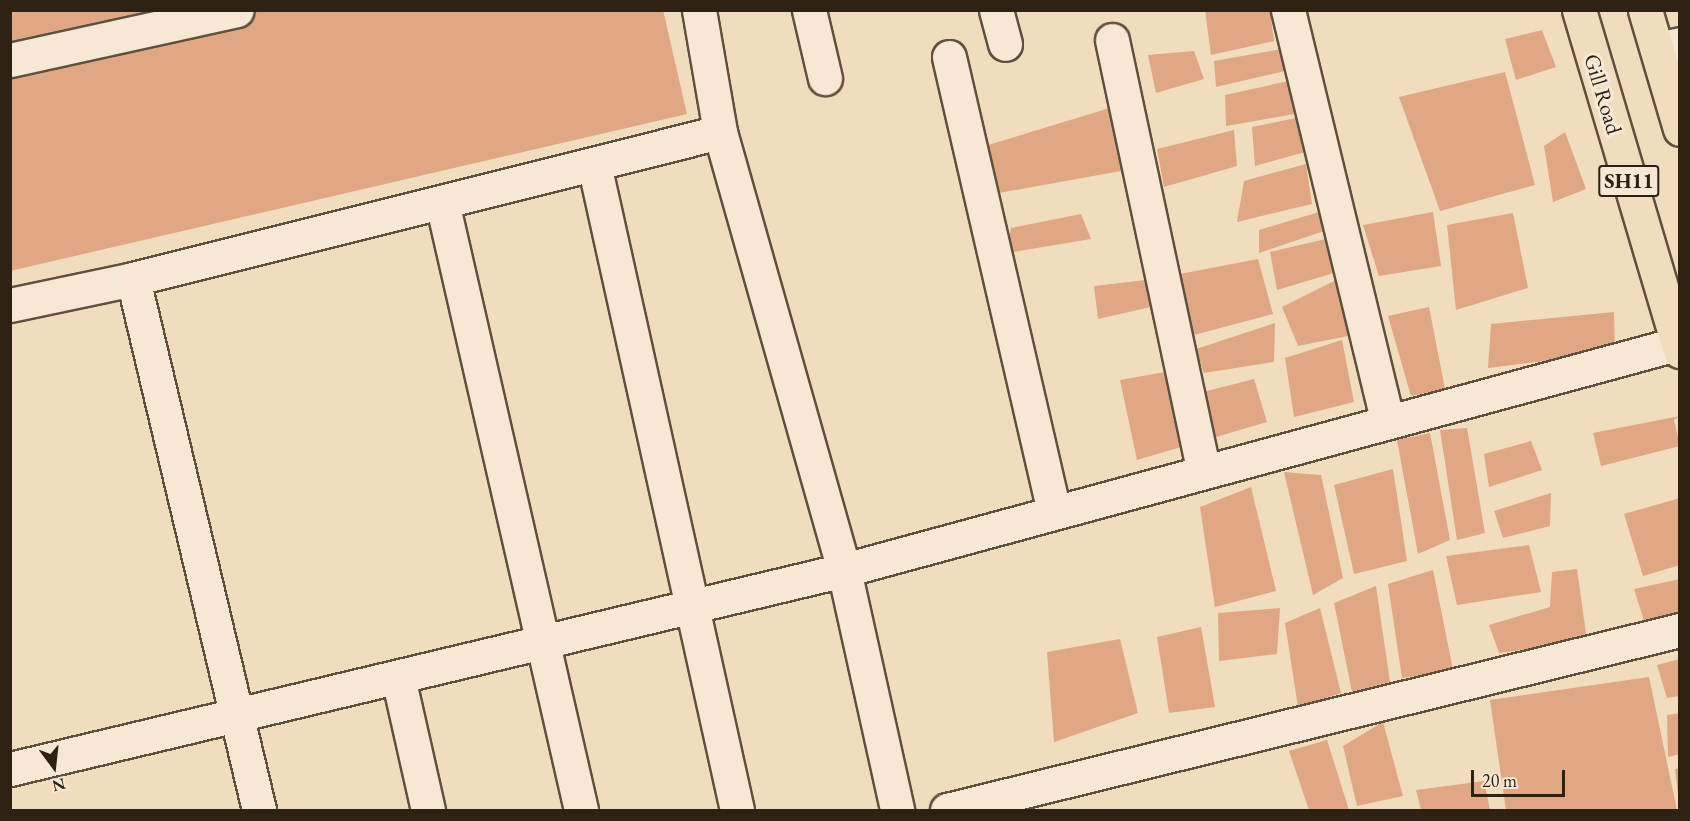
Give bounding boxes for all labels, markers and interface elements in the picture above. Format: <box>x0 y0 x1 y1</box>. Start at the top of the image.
street label: Gill Road <box>1578 51 1628 137</box>
road number: SH11 <box>1598 163 1660 199</box>
north arrow <box>24 737 84 797</box>
scale bar <box>1474 758 1568 796</box>
text: 20 m <box>1482 769 1517 792</box>
text: N <box>50 773 68 797</box>

